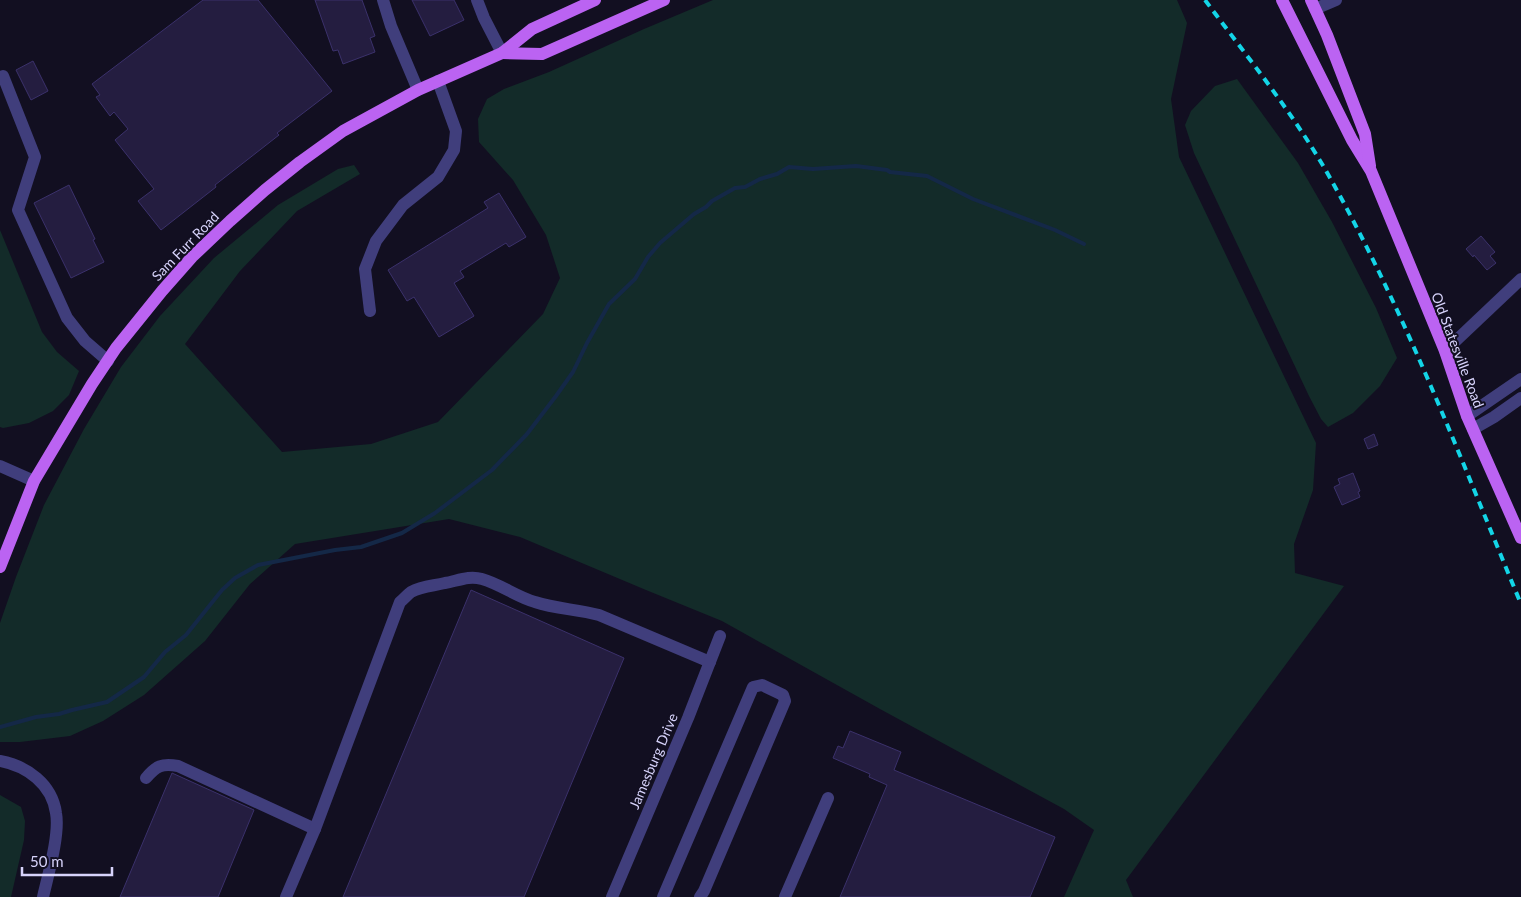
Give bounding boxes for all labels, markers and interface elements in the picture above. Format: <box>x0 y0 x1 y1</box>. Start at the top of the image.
street label: Sam Furr Road <box>148 208 222 284</box>
street label: Old Statesville Road <box>1428 290 1488 410</box>
street label: Jamesburg Drive <box>625 711 681 811</box>
scale bar <box>22 844 112 876</box>
text: 50 m <box>30 852 64 870</box>

